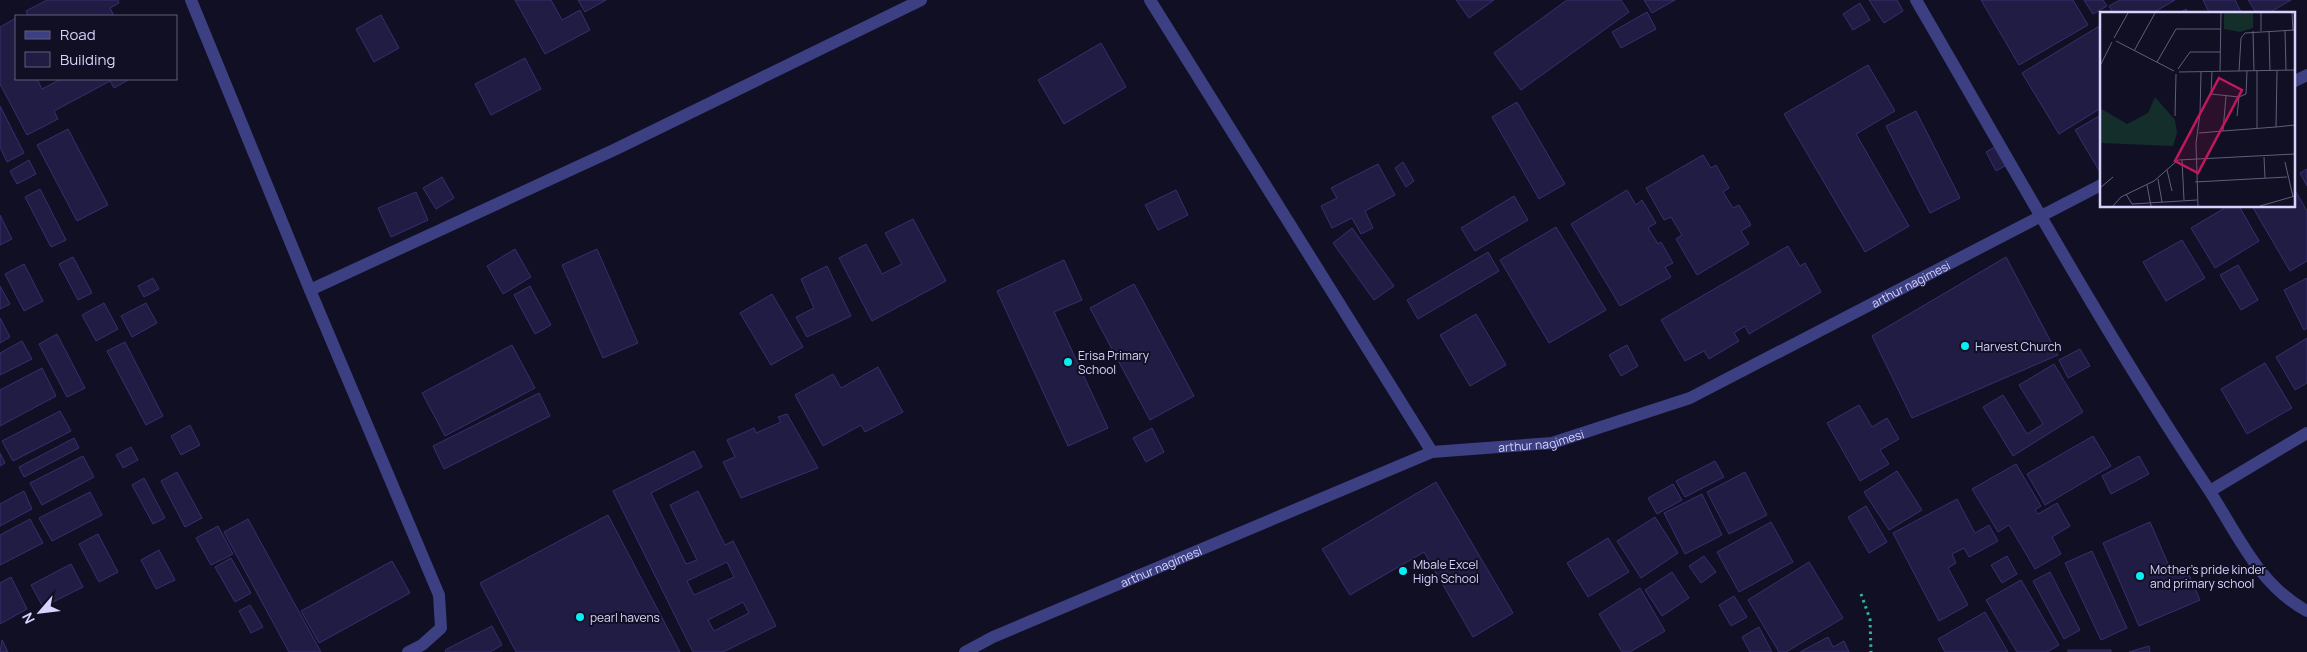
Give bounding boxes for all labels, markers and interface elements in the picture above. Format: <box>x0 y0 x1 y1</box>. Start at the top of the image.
inset map <box>2100 12 2294 208</box>
legend <box>15 15 178 80</box>
text: Road <box>60 24 96 45</box>
text: Building <box>60 49 115 70</box>
street label: arthur nagimesi <box>1868 256 1953 311</box>
place label: Harvest Church <box>1975 338 2061 355</box>
marker: Harvest Church <box>1959 340 1971 352</box>
place label: Erisa Primary School <box>1078 347 1150 378</box>
marker: Erisa Primary School <box>1062 356 1074 368</box>
street label: arthur nagimesi <box>1498 425 1586 456</box>
street label: arthur nagimesi <box>1118 542 1204 591</box>
place label: Mbale Excel High School <box>1413 556 1479 587</box>
place label: Mother's pride kinder and primary school <box>2150 561 2267 592</box>
marker: Mbale Excel High School <box>1397 565 1409 577</box>
marker: Mother's pride kinder and primary school <box>2134 570 2146 582</box>
north arrow <box>15 587 65 637</box>
text: N <box>17 609 39 627</box>
place label: pearl havens <box>590 609 660 626</box>
marker: pearl havens <box>574 611 586 623</box>

